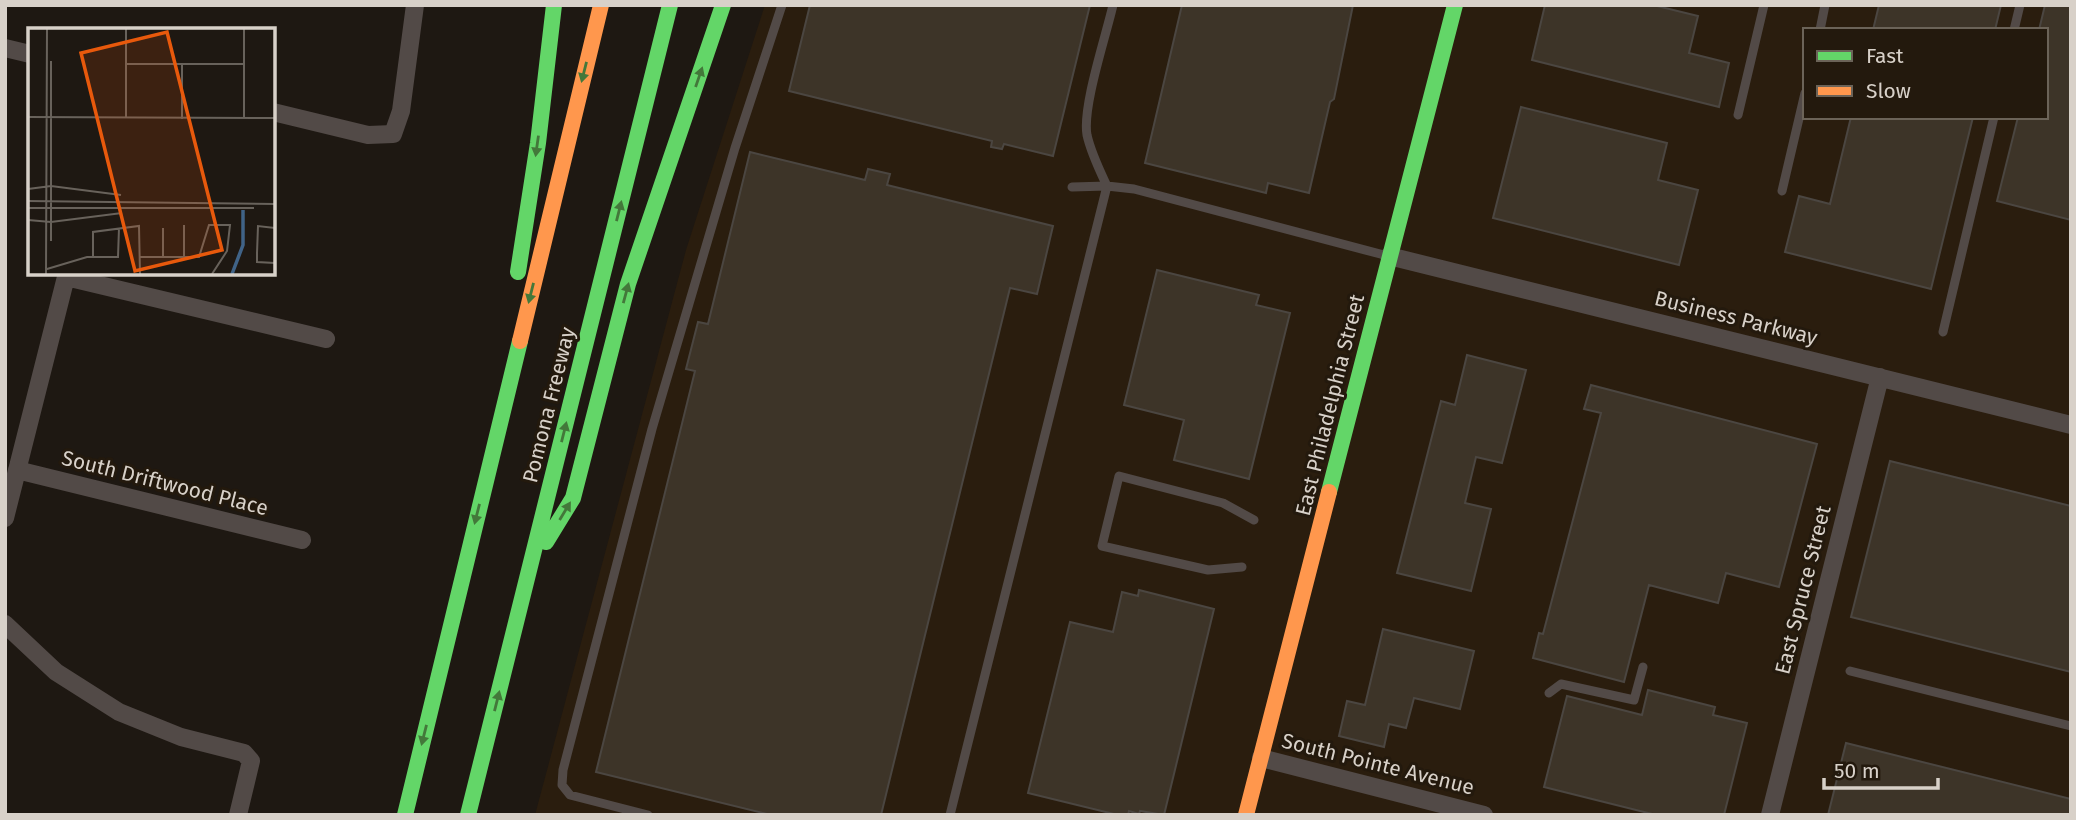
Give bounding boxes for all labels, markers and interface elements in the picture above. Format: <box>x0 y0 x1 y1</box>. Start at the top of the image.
inset map <box>28 28 275 275</box>
legend <box>1803 28 2048 119</box>
text: Fast <box>1866 43 1904 69</box>
one-way arrow <box>579 61 590 83</box>
one-way arrow <box>694 66 705 87</box>
text: Slow <box>1866 78 1911 104</box>
one-way arrow <box>532 135 543 157</box>
one-way arrow <box>614 200 625 222</box>
one-way arrow <box>621 281 632 303</box>
one-way arrow <box>525 282 536 304</box>
street label: Business Parkway <box>1652 285 1821 351</box>
street label: East Philadelphia Street <box>1290 291 1370 518</box>
street label: Pomona Freeway <box>517 324 581 486</box>
one-way arrow <box>559 421 570 443</box>
street label: South Driftwood Place <box>59 445 271 521</box>
one-way arrow <box>559 502 571 521</box>
one-way arrow <box>471 503 482 525</box>
street label: East Spruce Street <box>1769 503 1837 677</box>
one-way arrow <box>492 690 503 712</box>
one-way arrow <box>418 724 429 746</box>
street label: South Pointe Avenue <box>1279 728 1477 800</box>
scale bar <box>1824 746 1938 790</box>
text: 50 m <box>1834 758 1880 784</box>

